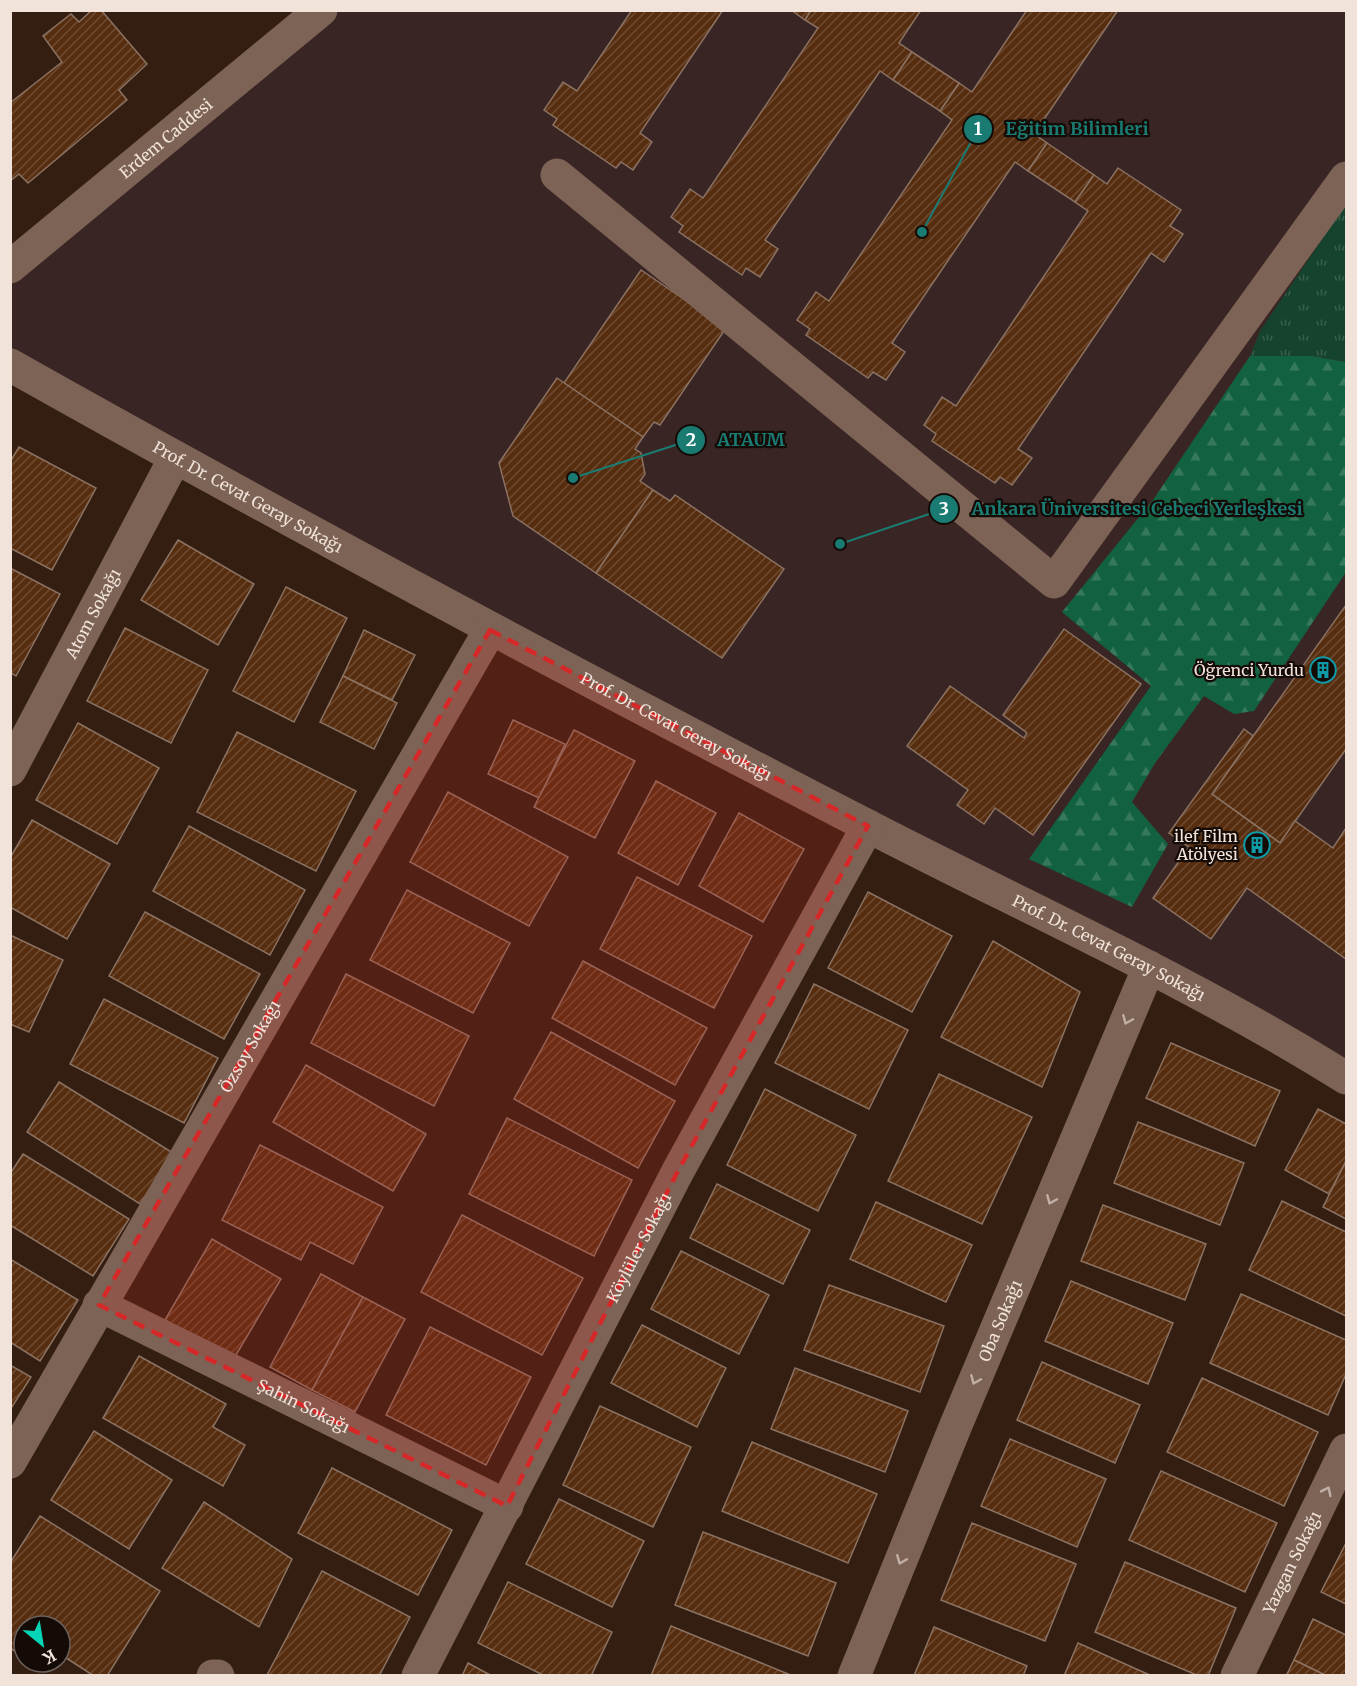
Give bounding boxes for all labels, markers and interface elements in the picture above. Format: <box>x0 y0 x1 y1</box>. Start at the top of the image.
street label: Erdem Caddesi <box>115 94 216 183</box>
callout: Eğitim Bilimleri <box>963 111 1161 147</box>
text: 1 <box>974 117 982 140</box>
text: Eğitim Bilimleri <box>1005 117 1149 140</box>
callout: ATAUM <box>676 422 797 458</box>
text: 2 <box>686 428 696 451</box>
text: ATAUM <box>716 428 786 451</box>
street label: Prof. Dr. Cevat Geray Sokağı <box>149 437 346 557</box>
callout: Ankara Üniversitesi Cebeci Yerleşkesi <box>929 491 1314 527</box>
text: 3 <box>939 497 949 520</box>
text: Ankara Üniversitesi Cebeci Yerleşkesi <box>970 497 1303 520</box>
street label: Atom Sokağı <box>60 565 125 663</box>
building icon: Öğrenci Yurdu <box>1308 655 1338 685</box>
place label: Öğrenci Yurdu <box>1194 660 1304 680</box>
street label: Prof. Dr. Cevat Geray Sokağı <box>577 668 776 785</box>
place label: ilef Film Atölyesi <box>1174 826 1238 864</box>
building icon: ilef Film Atölyesi <box>1242 830 1272 860</box>
street label: Prof. Dr. Cevat Geray Sokağı <box>1009 890 1209 1005</box>
street label: Özsoy Sokağı <box>215 997 284 1096</box>
one-way arrow <box>1122 1014 1134 1025</box>
street label: Köylüler Sokağı <box>602 1189 675 1306</box>
one-way arrow <box>1046 1194 1058 1205</box>
street label: Oba Sokağı <box>974 1277 1026 1364</box>
one-way arrow <box>970 1373 982 1384</box>
street label: Şahin Sokağı <box>254 1374 353 1437</box>
one-way arrow <box>1319 1486 1331 1497</box>
street label: Yazgan Sokağı <box>1258 1508 1325 1618</box>
one-way arrow <box>896 1554 908 1565</box>
north arrow <box>12 1614 72 1674</box>
text: K <box>39 1645 60 1669</box>

